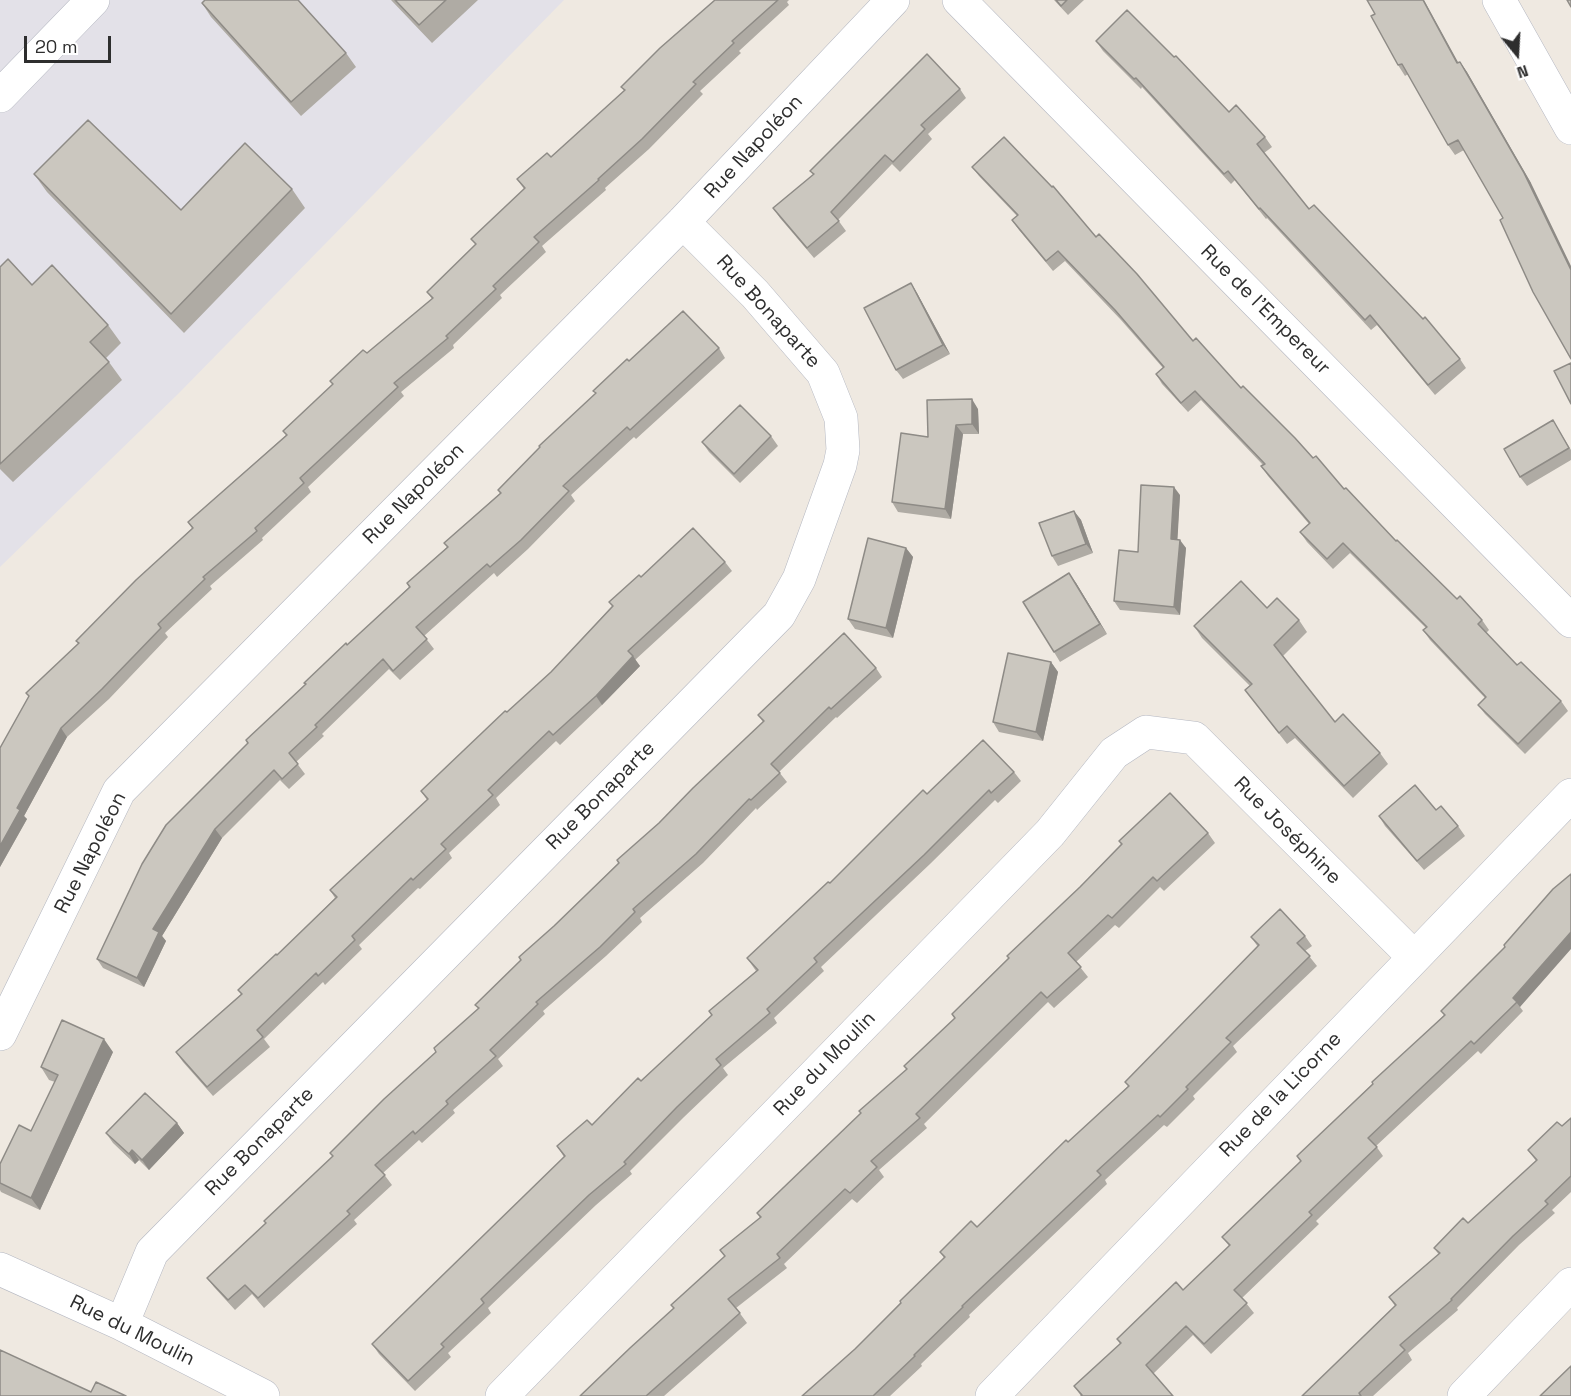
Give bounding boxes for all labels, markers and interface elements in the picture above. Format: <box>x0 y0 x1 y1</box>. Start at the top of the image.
scale bar <box>27 24 114 62</box>
north arrow <box>1487 24 1547 84</box>
text: 20 m <box>35 35 78 58</box>
text: N <box>1514 60 1531 83</box>
street label: Rue Napoléon <box>700 90 808 204</box>
street label: Rue de l'Empereur <box>1195 240 1335 380</box>
street label: Rue Bonaparte <box>711 251 825 373</box>
street label: Rue Napoléon <box>358 438 470 550</box>
street label: Rue Bonaparte <box>542 737 660 855</box>
street label: Rue Joséphine <box>1228 772 1346 890</box>
street label: Rue Napoléon <box>50 788 132 918</box>
street label: Rue du Moulin <box>769 1007 881 1121</box>
street label: Rue de la Licorne <box>1215 1027 1347 1163</box>
street label: Rue Bonaparte <box>201 1083 319 1201</box>
street label: Rue du Moulin <box>66 1290 198 1372</box>

